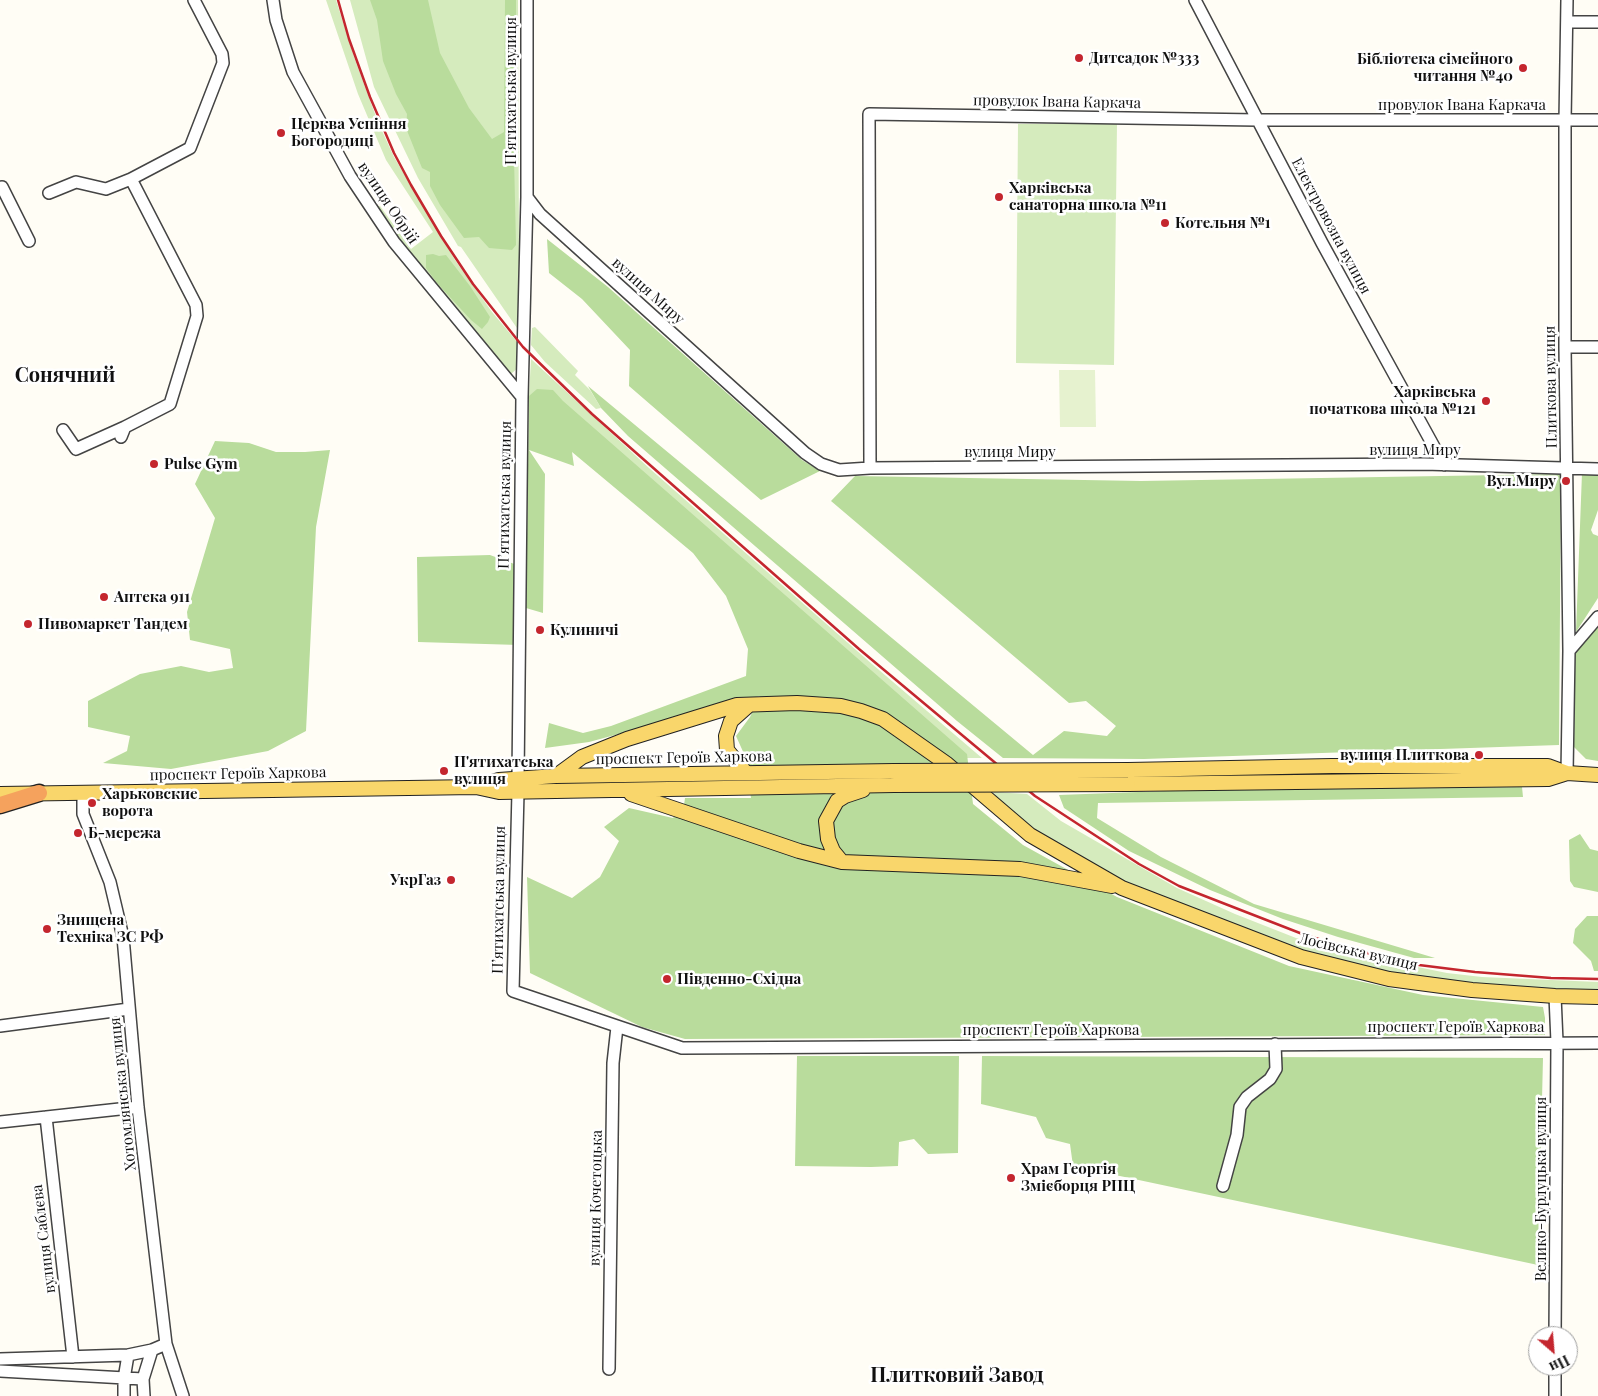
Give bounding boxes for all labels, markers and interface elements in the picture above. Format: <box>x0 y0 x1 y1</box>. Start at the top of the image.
street label: П’ятихатська вулиця <box>502 17 520 165</box>
place label: Дитсадок №333 <box>1089 49 1199 67</box>
place label: Бібліотека сімейного читання №40 <box>1357 50 1513 85</box>
marker: Дитсадок №333 <box>1073 52 1085 64</box>
marker: Бібліотека сімейного читання №40 <box>1517 62 1529 74</box>
street label: провулок Івана Каркача <box>973 92 1141 112</box>
street label: провулок Івана Каркача <box>1378 96 1546 114</box>
place label: Церква Успіння Богородиці <box>291 115 407 150</box>
marker: Церква Успіння Богородиці <box>275 127 287 139</box>
street label: Електровозна вулиця <box>1287 155 1375 297</box>
street label: вулиця Обрій <box>354 159 422 247</box>
place label: Харківська санаторна школа №11 <box>1009 179 1167 214</box>
marker: Харківська санаторна школа №11 <box>993 191 1005 203</box>
place label: Котельня №1 <box>1175 214 1271 232</box>
marker: Котельня №1 <box>1159 217 1171 229</box>
street label: вулиця Миру <box>608 254 688 328</box>
street label: Плиткова вулиця <box>1541 326 1561 448</box>
district label: Сонячний <box>15 364 115 388</box>
place label: Харківська початкова школа №121 <box>1309 383 1476 418</box>
marker: Харківська початкова школа №121 <box>1480 395 1492 407</box>
street label: П’ятихатська вулиця <box>495 421 515 569</box>
street label: вулиця Миру <box>1369 441 1461 459</box>
street label: вулиця Миру <box>964 443 1056 461</box>
place label: Pulse Gym <box>164 455 238 473</box>
marker: Pulse Gym <box>148 458 160 470</box>
place label: Вул.Миру <box>1487 472 1556 490</box>
marker: Вул.Миру <box>1560 475 1572 487</box>
place label: Аптека 911 <box>114 588 190 606</box>
marker: Аптека 911 <box>98 591 110 603</box>
place label: Пивомаркет Тандем <box>38 615 188 633</box>
marker: Пивомаркет Тандем <box>22 618 34 630</box>
place label: Кулиничі <box>550 621 619 639</box>
marker: Кулиничі <box>534 624 546 636</box>
place label: вулиця Плиткова <box>1340 746 1469 764</box>
street label: проспект Героїв Харкова <box>595 747 773 769</box>
marker: вулиця Плиткова <box>1473 749 1485 761</box>
place label: П'ятихатська вулиця <box>454 753 554 788</box>
street label: проспект Героїв Харкова <box>149 763 327 785</box>
marker: П'ятихатська вулиця <box>438 765 450 777</box>
place label: Харьковские ворота <box>102 785 198 820</box>
marker: Харьковские ворота <box>86 797 98 809</box>
place label: Б-мережа <box>88 824 161 842</box>
street label: П’ятихатська вулиця <box>489 826 509 974</box>
marker: Б-мережа <box>72 827 84 839</box>
place label: УкрГаз <box>390 871 441 889</box>
marker: УкрГаз <box>445 874 457 886</box>
place label: Знищена Техніка ЗС РФ <box>57 911 163 946</box>
marker: Знищена Техніка ЗС РФ <box>41 923 53 935</box>
street label: Лосівська вулиця <box>1296 929 1420 975</box>
place label: Південно-Східна <box>677 970 801 988</box>
marker: Південно-Східна <box>661 973 673 985</box>
street label: Хотомлянська вулиця <box>106 1016 140 1172</box>
street label: проспект Героїв Харкова <box>1368 1018 1544 1036</box>
street label: проспект Героїв Харкова <box>963 1021 1139 1039</box>
street label: Велико-Бурлуцька вулиця <box>1532 1097 1550 1281</box>
street label: вулиця Кочетоцька <box>586 1130 606 1266</box>
place label: Храм Георгія Змієборця РПЦ <box>1021 1160 1135 1195</box>
marker: Храм Георгія Змієборця РПЦ <box>1005 1172 1017 1184</box>
street label: вулиця Саблєва <box>28 1184 60 1294</box>
north arrow <box>1528 1326 1578 1376</box>
text: Пн <box>1546 1351 1573 1377</box>
district label: Плитковий Завод <box>870 1364 1044 1388</box>

